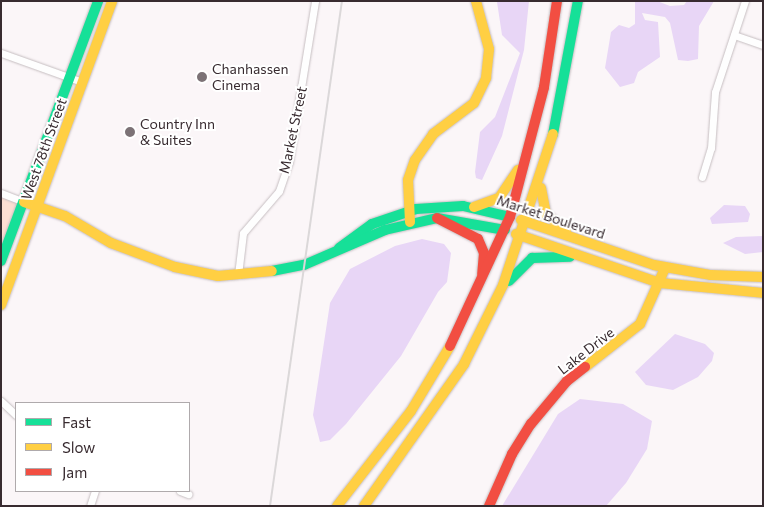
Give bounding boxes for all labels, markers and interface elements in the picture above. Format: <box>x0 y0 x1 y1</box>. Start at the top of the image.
place label: Chanhassen Cinema <box>212 61 288 94</box>
marker: Chanhassen Cinema <box>196 71 208 83</box>
street label: Market Street <box>276 85 310 175</box>
street label: West 78th Street <box>18 96 70 202</box>
place label: Country Inn & Suites <box>140 116 215 148</box>
marker: Country Inn & Suites <box>124 126 136 138</box>
street label: Market Boulevard <box>495 192 607 242</box>
street label: Lake Drive <box>555 324 617 378</box>
legend <box>15 402 190 492</box>
text: Fast <box>62 413 91 431</box>
text: Slow <box>62 438 95 456</box>
text: Jam <box>62 463 87 481</box>

